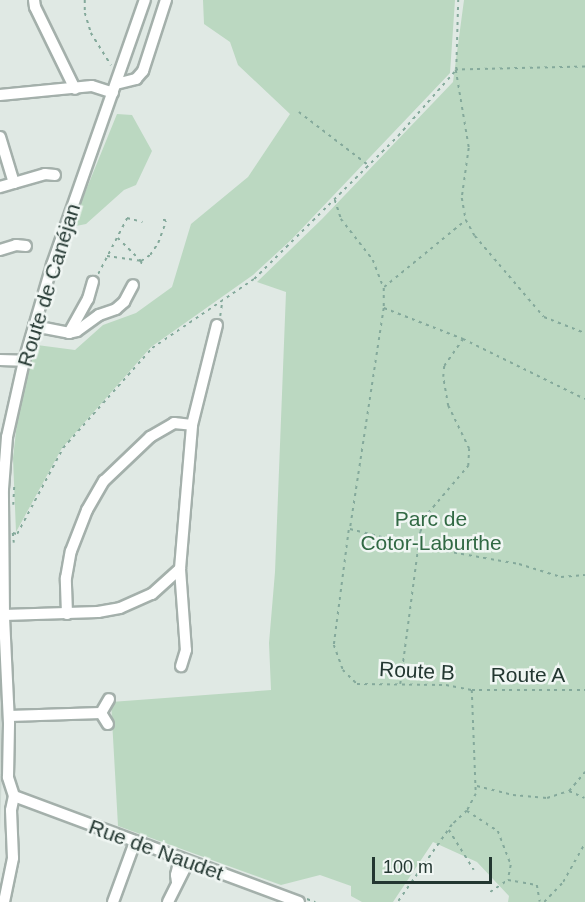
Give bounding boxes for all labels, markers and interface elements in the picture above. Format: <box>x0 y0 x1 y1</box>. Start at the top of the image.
street label: Route de Canéjan <box>12 200 86 370</box>
park label: Parc de Cotor-Laburthe <box>360 506 502 556</box>
street label: Route B <box>378 656 456 686</box>
street label: Route A <box>490 662 566 688</box>
street label: Rue de Naudet <box>85 814 227 886</box>
scale bar <box>375 845 495 883</box>
text: 100 m <box>383 857 433 877</box>

